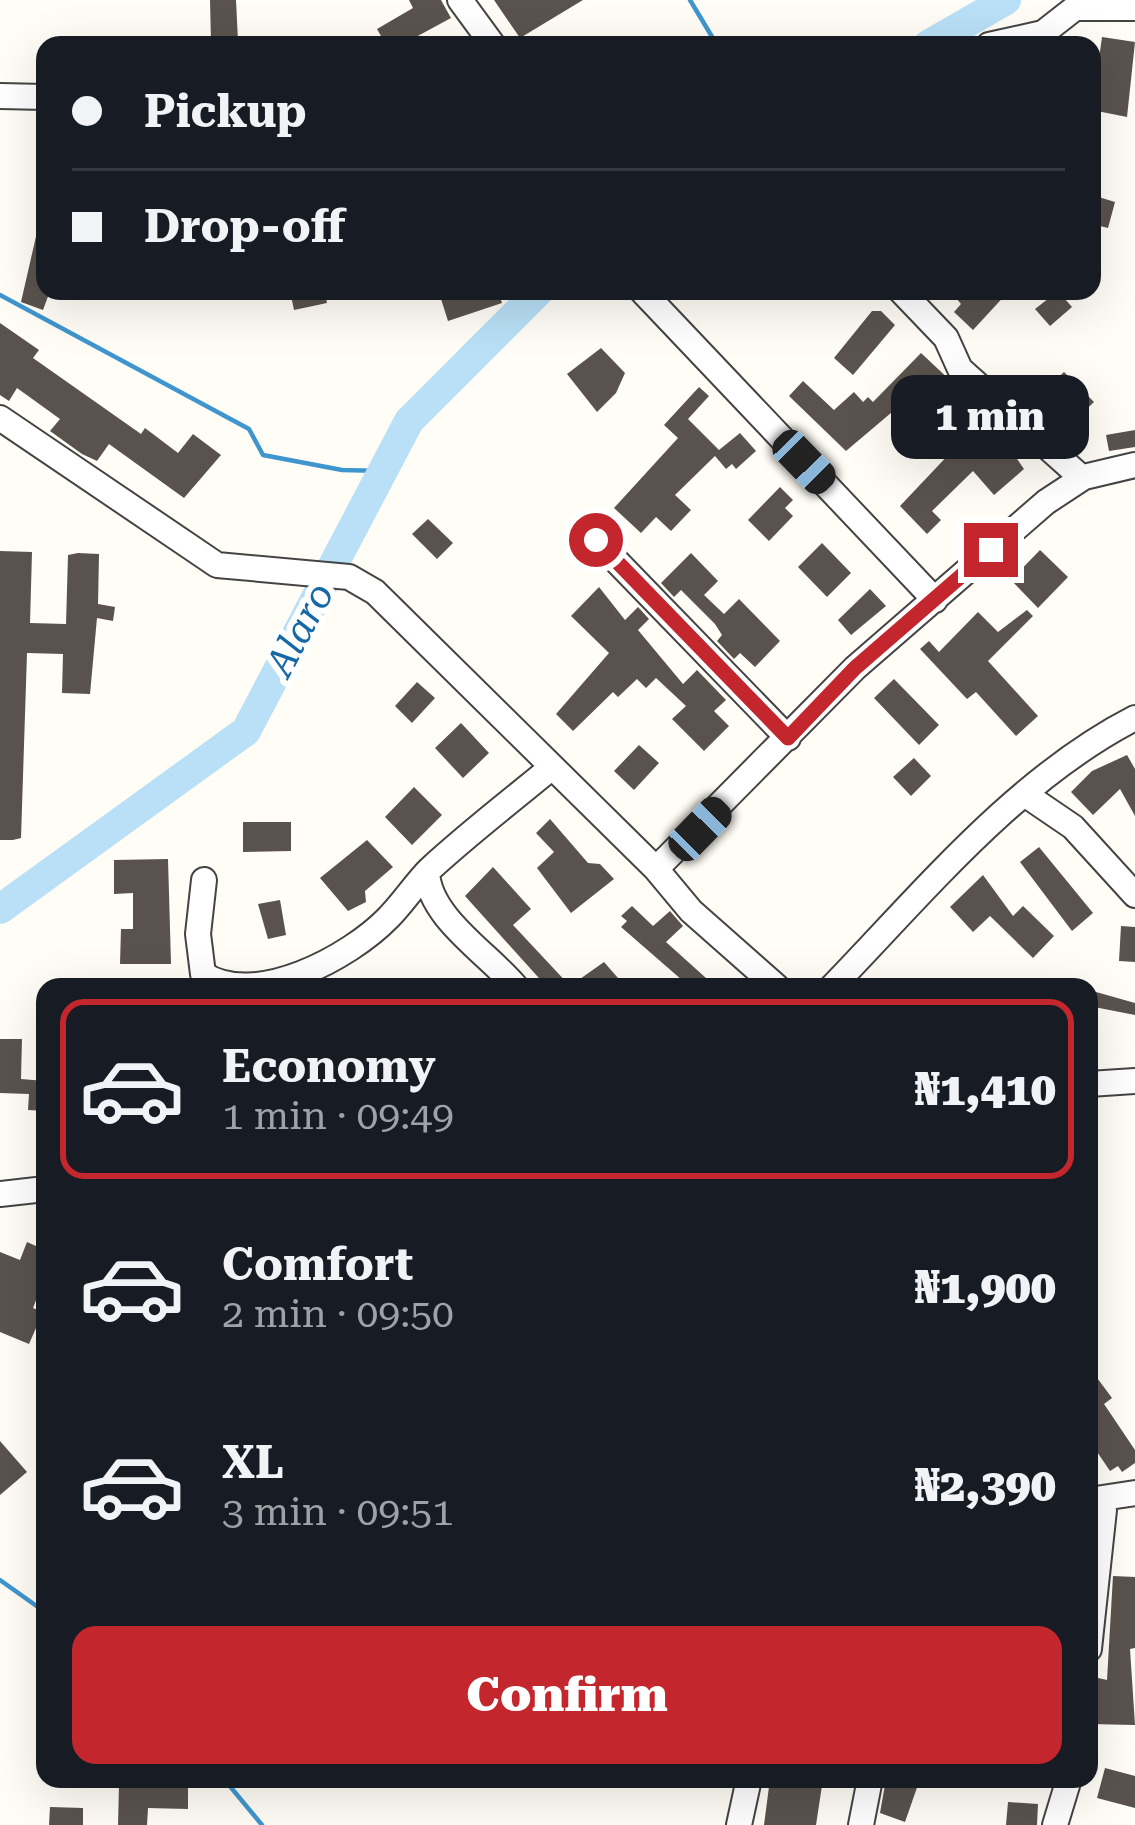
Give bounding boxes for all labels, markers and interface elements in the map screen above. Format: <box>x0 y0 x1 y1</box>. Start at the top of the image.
text: Pickup <box>144 85 307 138</box>
text: Drop-off <box>144 200 345 253</box>
callout: 1 min <box>892 376 1090 460</box>
text: 1 min <box>935 394 1045 440</box>
car <box>766 424 842 500</box>
route start <box>569 513 623 567</box>
route end <box>964 523 1018 577</box>
water label: Alaro <box>255 575 343 686</box>
car <box>662 791 738 867</box>
icon: car <box>78 1035 186 1143</box>
text: Economy <box>222 1040 436 1093</box>
text: ₦1,410 <box>915 1063 1056 1116</box>
text: 1 min · 09:49 <box>222 1093 454 1139</box>
icon: car <box>78 1233 186 1341</box>
text: Comfort <box>222 1238 413 1291</box>
text: ₦1,900 <box>915 1261 1056 1314</box>
text: 2 min · 09:50 <box>222 1291 454 1337</box>
icon: car <box>78 1431 186 1539</box>
text: XL <box>222 1436 284 1489</box>
text: ₦2,390 <box>915 1459 1056 1512</box>
text: 3 min · 09:51 <box>222 1489 454 1535</box>
button: Confirm <box>72 1626 1062 1764</box>

